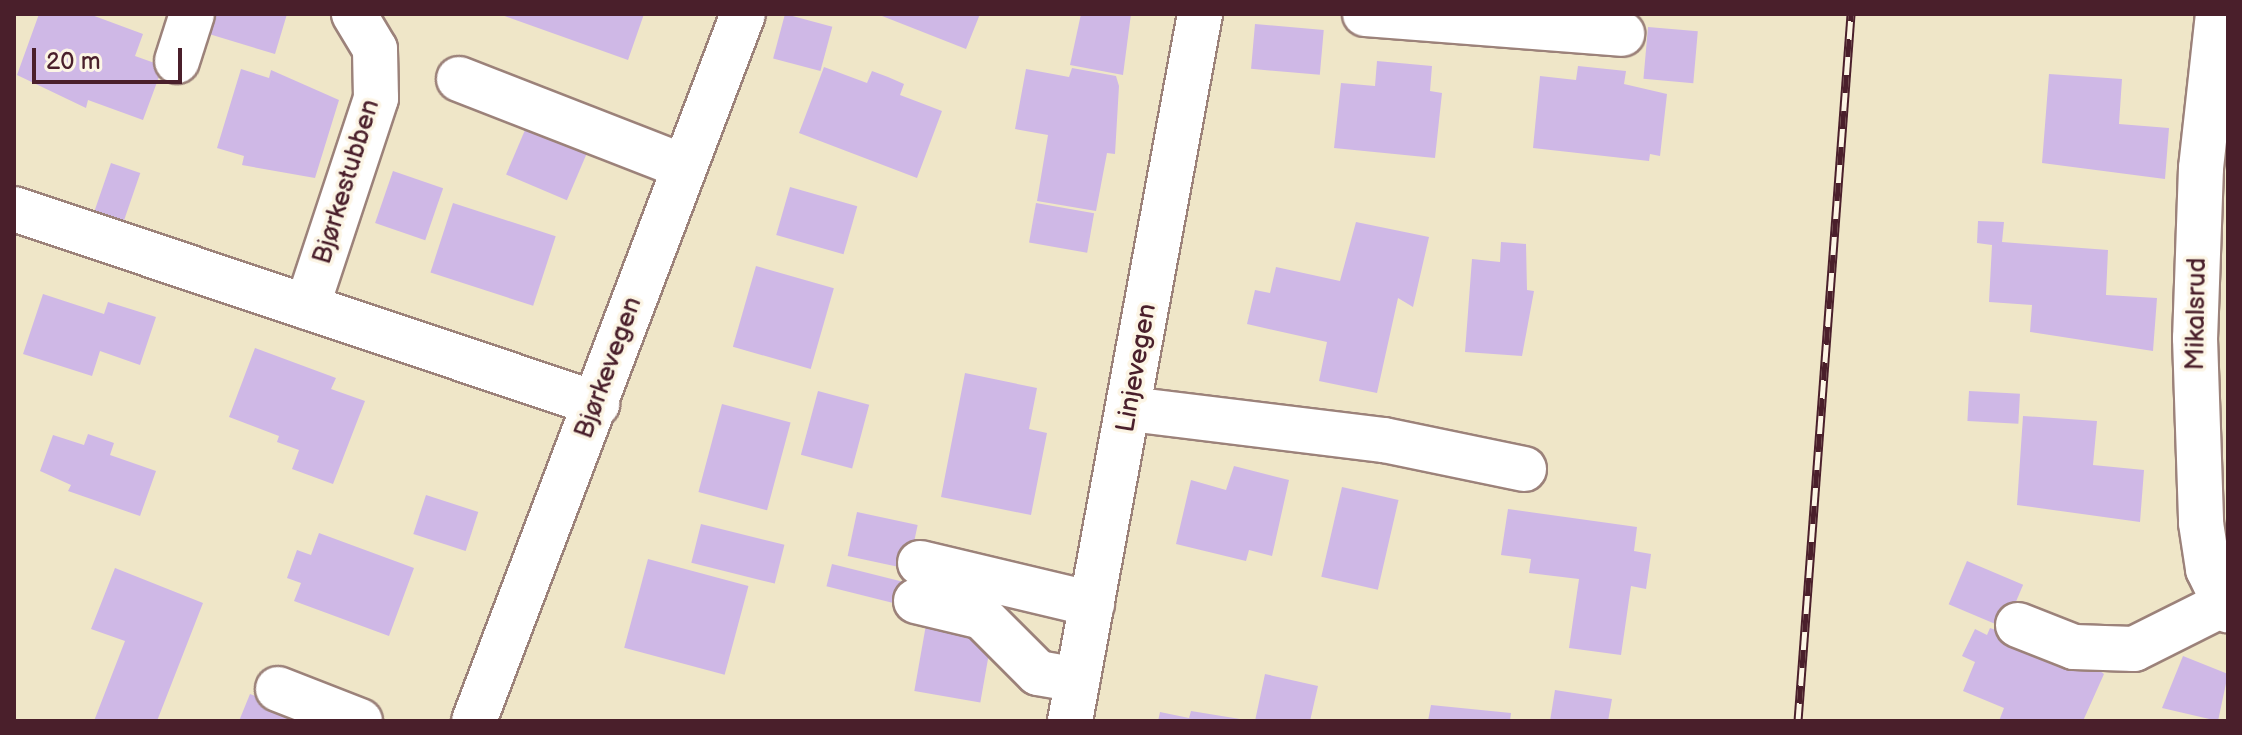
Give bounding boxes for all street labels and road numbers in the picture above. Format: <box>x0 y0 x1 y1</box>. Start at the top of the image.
street label: Bjørkestubben <box>307 96 387 268</box>
street label: Mikalsrud <box>2180 257 2214 371</box>
street label: Bjørkevegen <box>569 293 649 443</box>
street label: Linjevegen <box>1110 301 1164 435</box>

